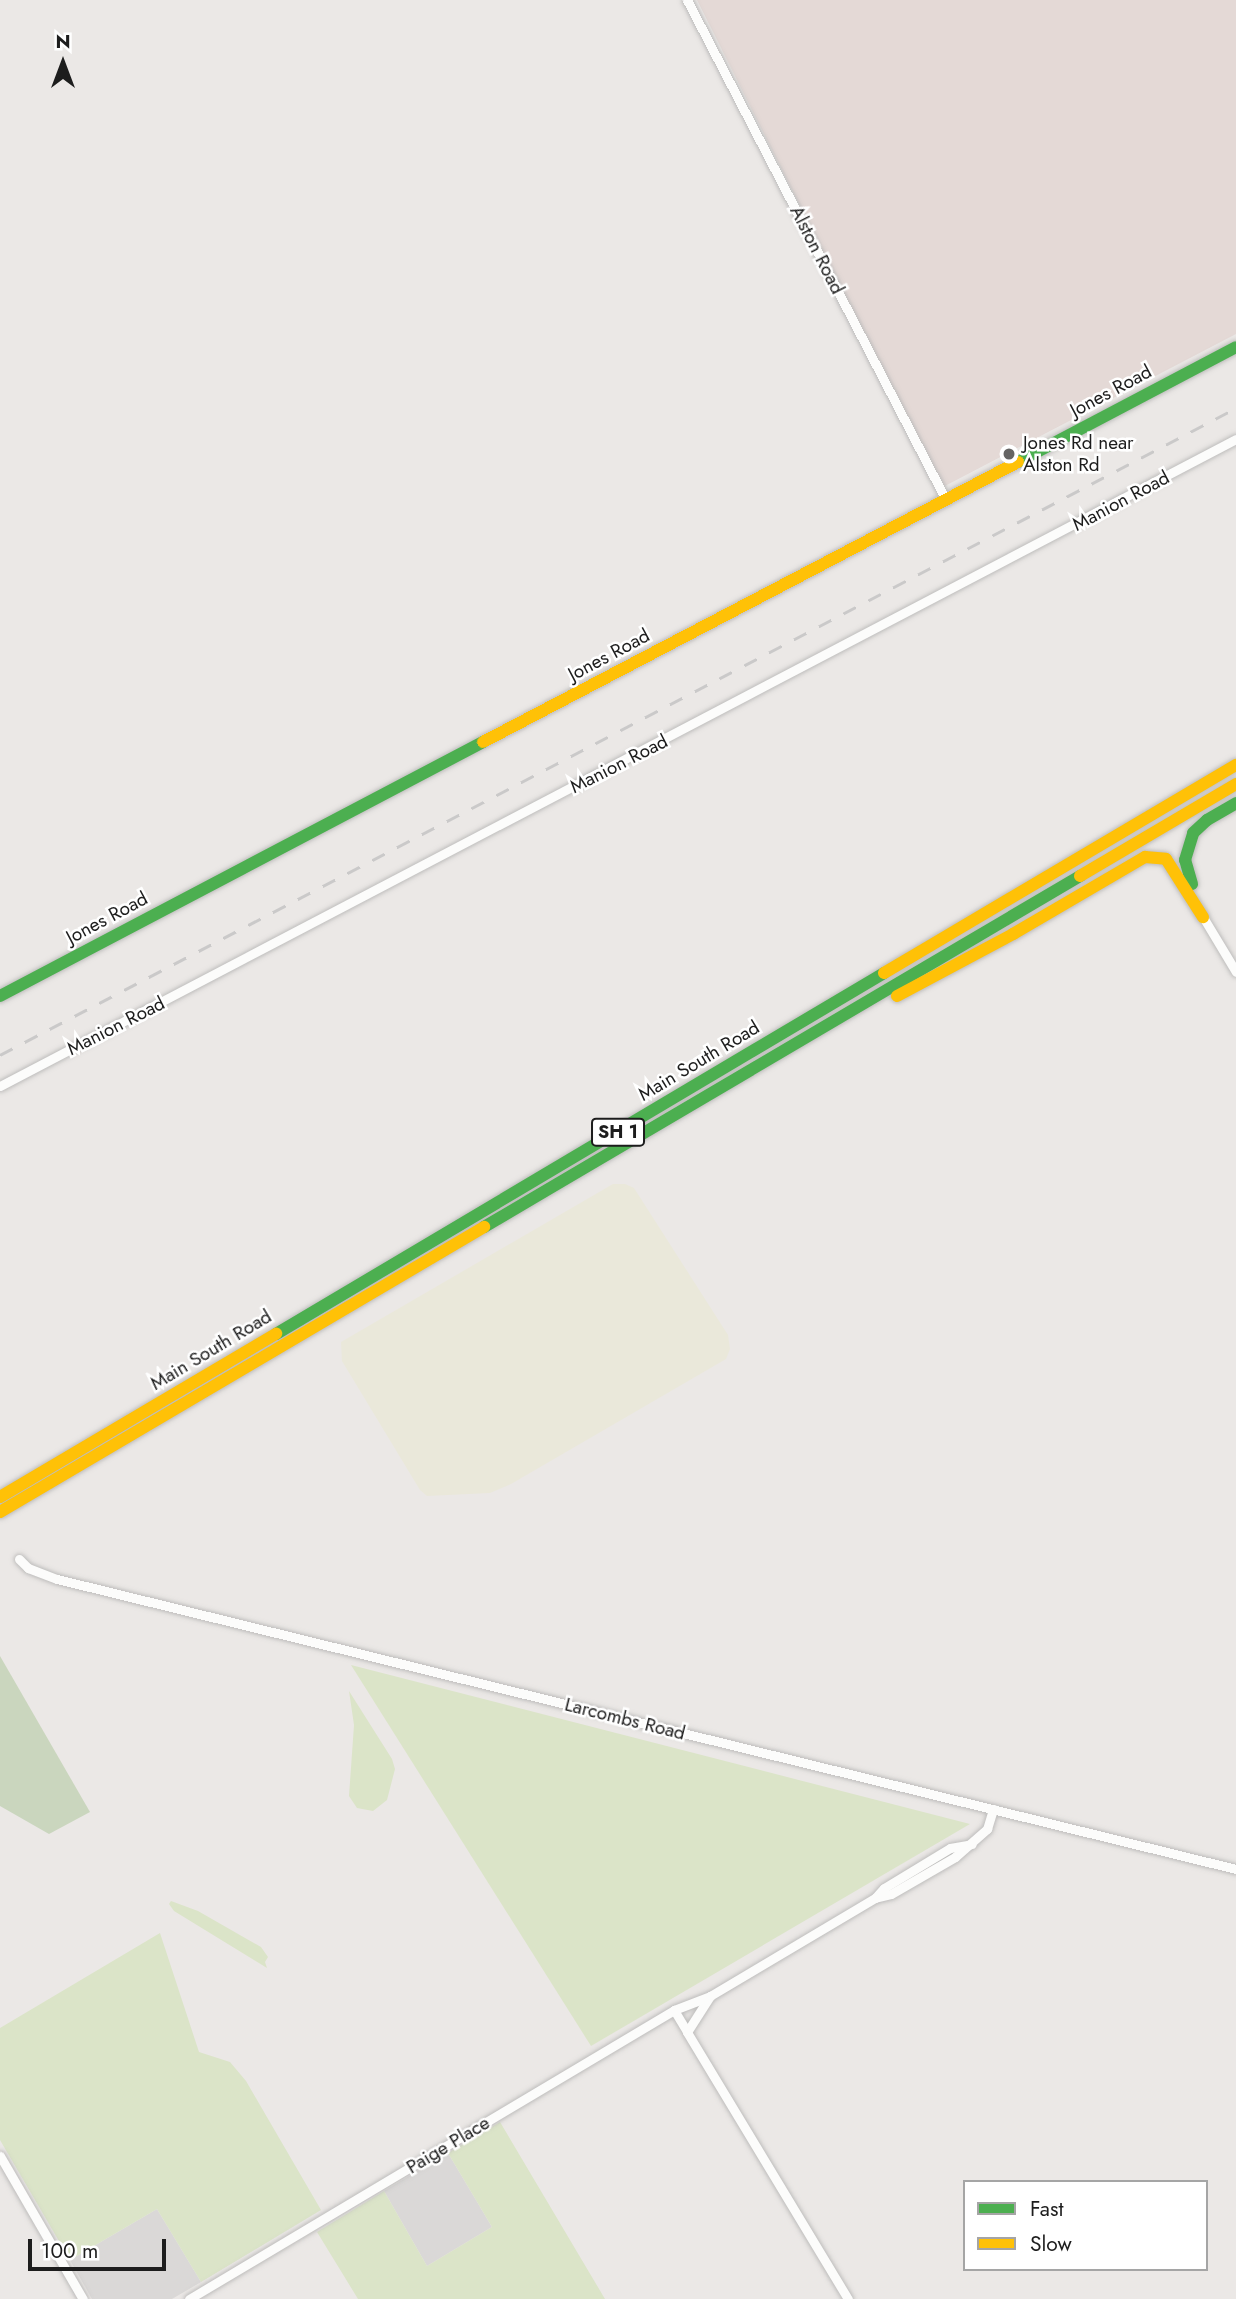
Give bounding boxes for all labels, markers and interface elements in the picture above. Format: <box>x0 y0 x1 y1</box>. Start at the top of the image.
north arrow <box>28 28 98 98</box>
text: N <box>55 28 71 55</box>
street label: Alston Road <box>785 202 849 298</box>
street label: Jones Road <box>1066 360 1156 422</box>
place label: Jones Rd near Alston Rd <box>1023 432 1134 476</box>
marker: Jones Rd near Alston Rd <box>1001 446 1017 462</box>
street label: Manion Road <box>1069 466 1173 536</box>
street label: Jones Road <box>564 624 654 686</box>
street label: Manion Road <box>566 730 672 798</box>
street label: Jones Road <box>62 887 152 949</box>
street label: Manion Road <box>63 992 169 1060</box>
street label: Main South Road <box>634 1016 764 1106</box>
road number: SH 1 <box>590 1118 646 1147</box>
street label: Main South Road <box>146 1305 276 1395</box>
street label: Larcombs Road <box>562 1693 688 1745</box>
street label: Paige Place <box>402 2111 494 2179</box>
legend <box>963 2180 1208 2271</box>
text: Fast <box>1030 2194 1063 2224</box>
scale bar <box>32 2226 170 2270</box>
text: Slow <box>1030 2229 1072 2259</box>
text: 100 m <box>41 2236 98 2266</box>

